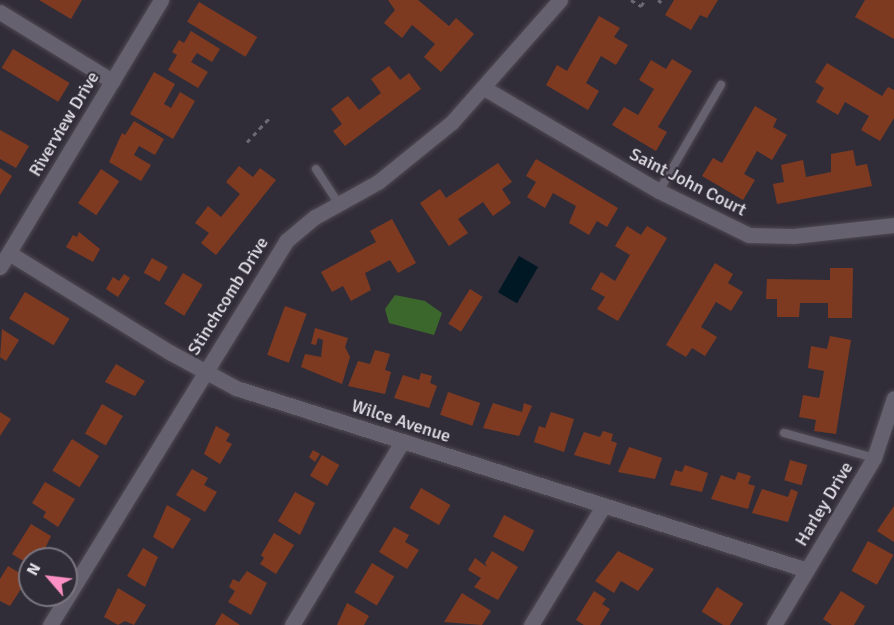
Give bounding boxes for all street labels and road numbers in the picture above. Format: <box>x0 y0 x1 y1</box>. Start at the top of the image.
street label: Riverview Drive <box>24 68 104 180</box>
street label: Saint John Court <box>626 143 750 221</box>
street label: Stinchcomb Drive <box>183 233 273 359</box>
street label: Wilce Avenue <box>349 395 453 447</box>
street label: Harley Drive <box>790 458 858 550</box>

